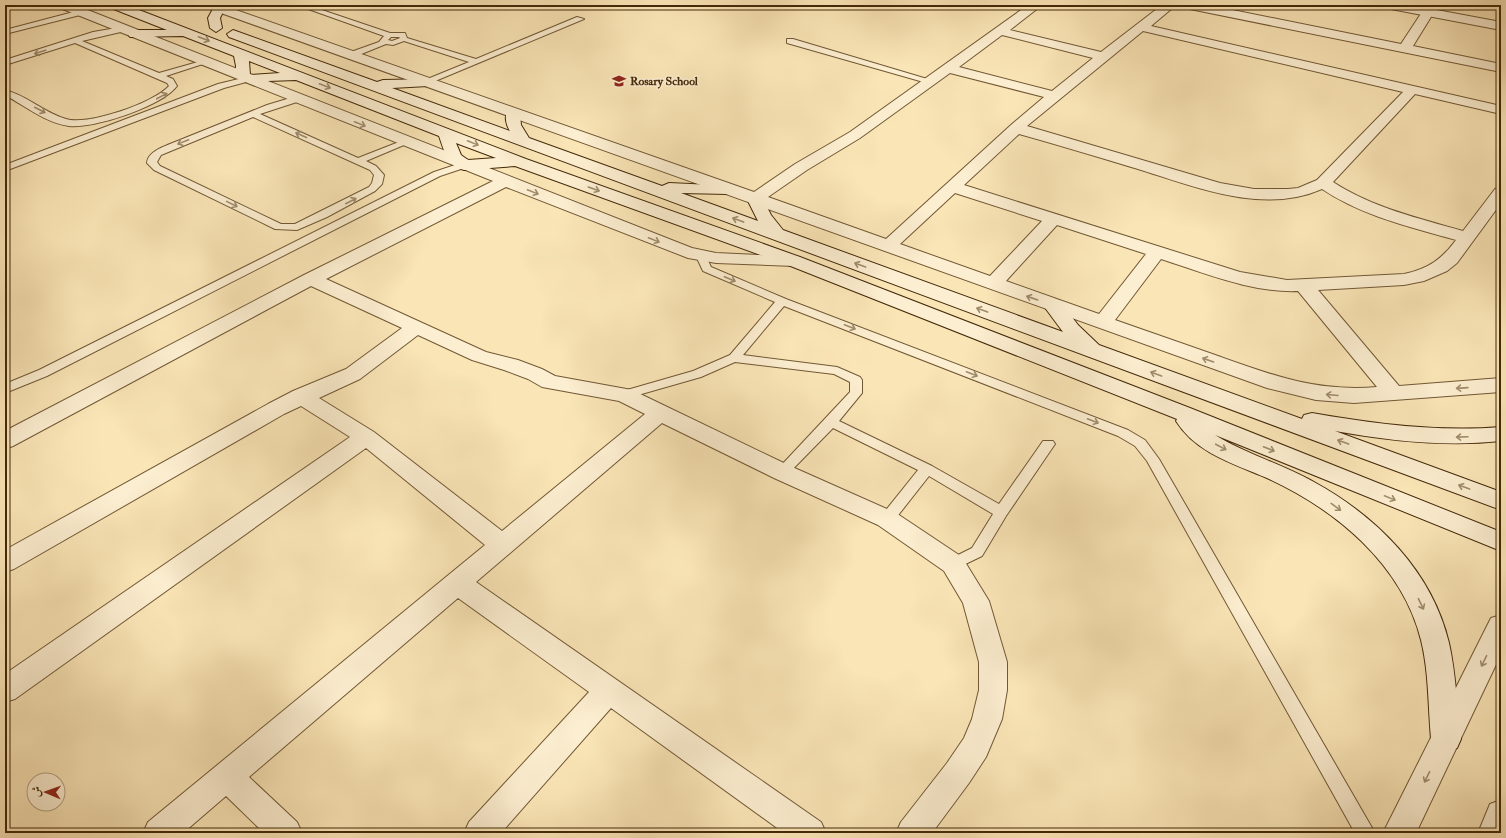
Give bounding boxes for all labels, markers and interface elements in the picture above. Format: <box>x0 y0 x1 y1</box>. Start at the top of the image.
one-way arrow <box>198 36 210 44</box>
one-way arrow <box>34 49 47 56</box>
school or university icon: Rosary School <box>611 73 627 89</box>
place label: Rosary School <box>630 74 699 89</box>
one-way arrow <box>319 82 331 90</box>
one-way arrow <box>156 91 168 99</box>
one-way arrow <box>34 106 46 114</box>
one-way arrow <box>353 120 365 128</box>
one-way arrow <box>295 131 307 138</box>
one-way arrow <box>178 138 190 146</box>
one-way arrow <box>466 140 478 148</box>
one-way arrow <box>588 186 600 194</box>
one-way arrow <box>526 189 538 196</box>
one-way arrow <box>345 197 357 204</box>
one-way arrow <box>226 201 238 208</box>
one-way arrow <box>731 216 744 223</box>
one-way arrow <box>647 236 659 244</box>
one-way arrow <box>854 260 866 268</box>
one-way arrow <box>723 275 735 283</box>
one-way arrow <box>1027 293 1039 301</box>
one-way arrow <box>975 306 988 313</box>
one-way arrow <box>844 324 856 332</box>
one-way arrow <box>1202 355 1214 363</box>
one-way arrow <box>1150 370 1163 377</box>
one-way arrow <box>965 371 977 379</box>
one-way arrow <box>1456 385 1469 392</box>
one-way arrow <box>1326 391 1339 399</box>
one-way arrow <box>1086 418 1098 426</box>
one-way arrow <box>1456 433 1469 440</box>
one-way arrow <box>1337 438 1349 446</box>
one-way arrow <box>1215 444 1227 452</box>
one-way arrow <box>1263 445 1275 453</box>
one-way arrow <box>1459 483 1471 491</box>
one-way arrow <box>1383 495 1395 502</box>
one-way arrow <box>1330 503 1341 511</box>
one-way arrow <box>1418 597 1425 609</box>
one-way arrow <box>1480 654 1487 666</box>
one-way arrow <box>1422 771 1430 783</box>
north arrow <box>26 772 66 812</box>
text: ش <box>30 786 43 797</box>

